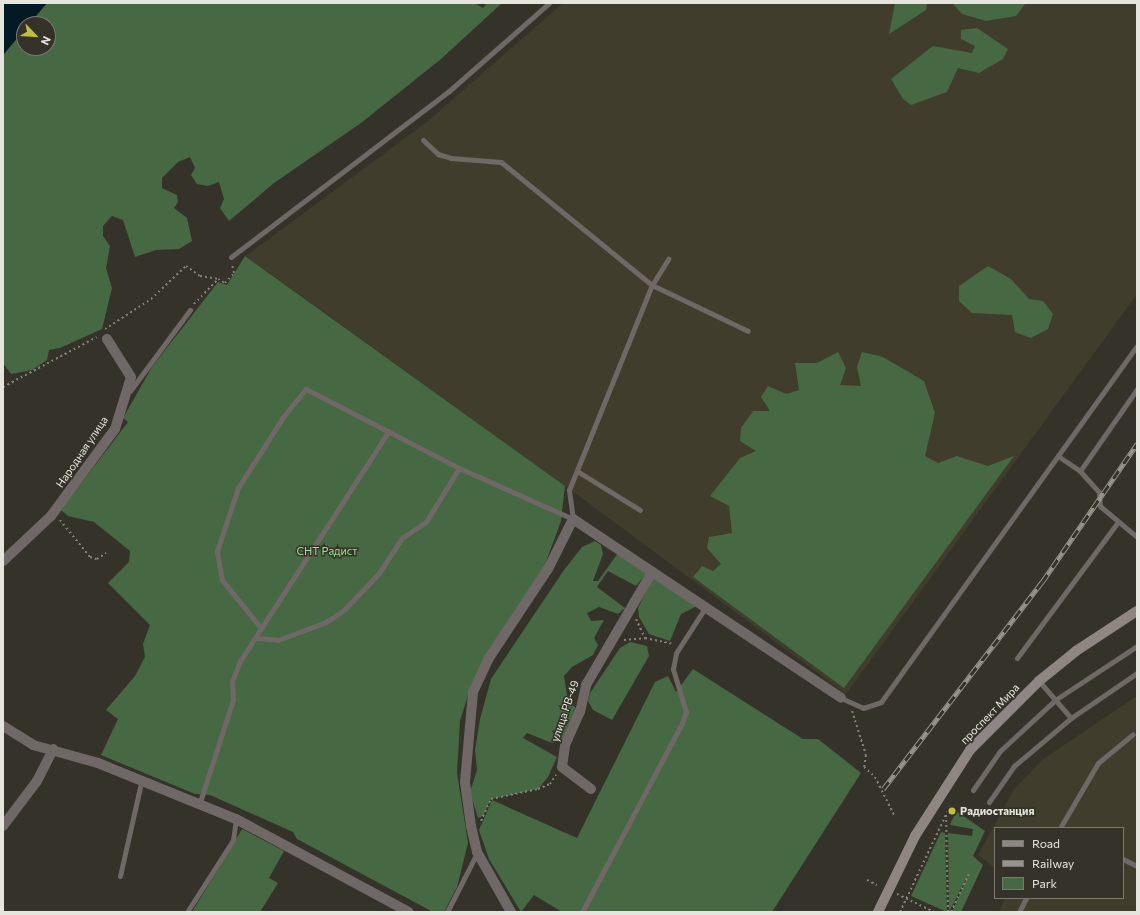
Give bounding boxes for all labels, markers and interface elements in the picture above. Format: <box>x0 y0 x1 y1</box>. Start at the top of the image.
north arrow <box>16 16 56 56</box>
text: N <box>39 34 54 47</box>
street label: Народная улица <box>53 414 111 490</box>
park label: СНТ Радист <box>297 544 357 558</box>
street label: улица РВ-49 <box>548 679 582 743</box>
street label: проспект Мира <box>958 681 1022 747</box>
place label: Радиостанция <box>960 804 1035 818</box>
marker: Радиостанция <box>947 806 957 816</box>
legend <box>994 827 1124 899</box>
text: Road <box>1032 836 1060 850</box>
text: Railway <box>1032 856 1074 870</box>
text: Park <box>1032 876 1057 890</box>

